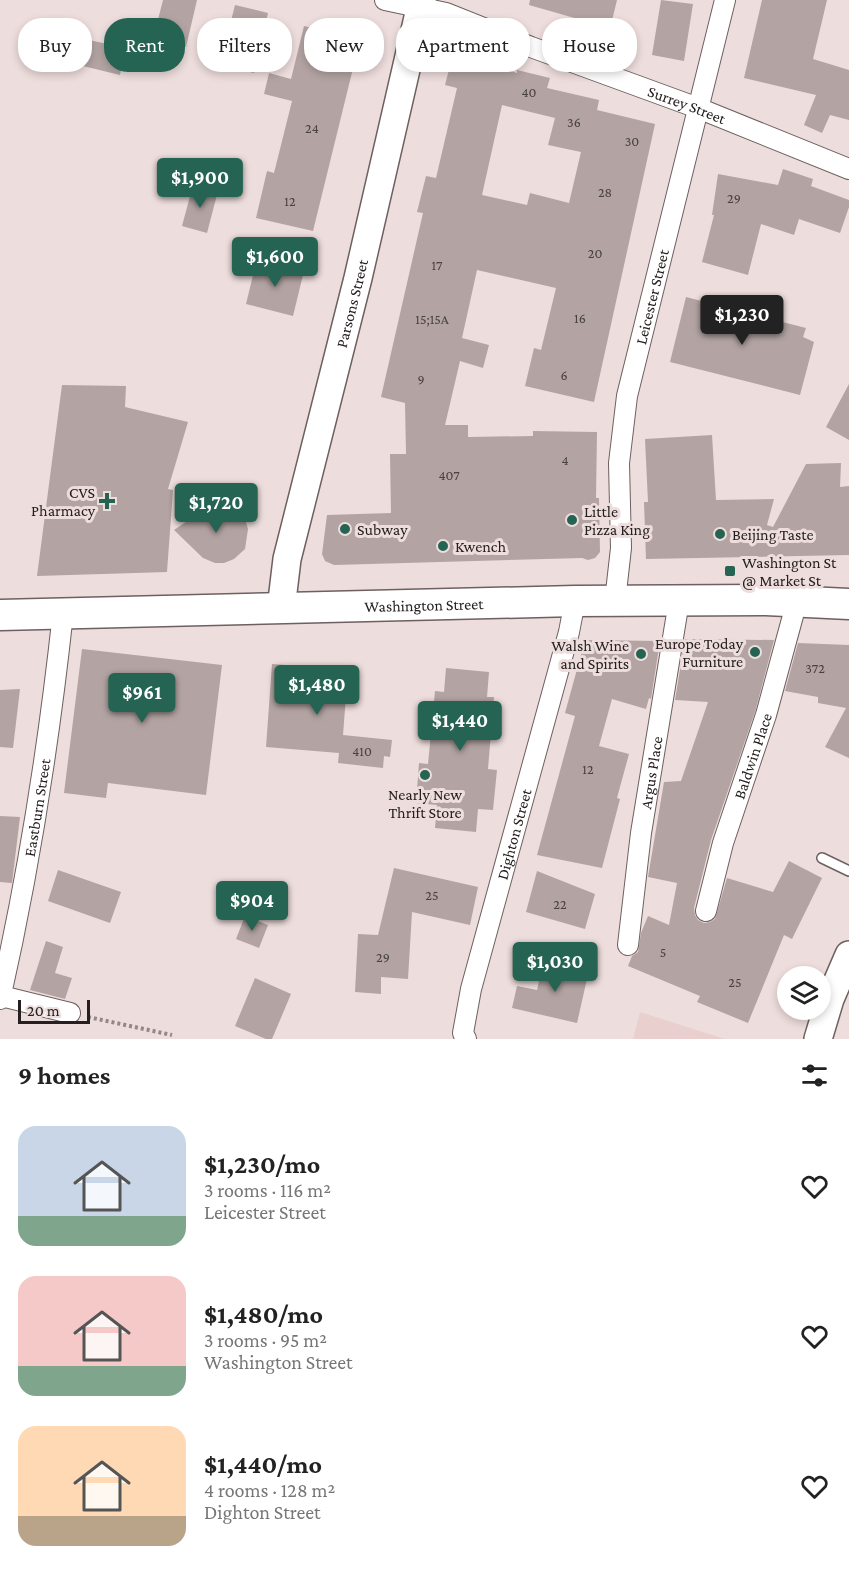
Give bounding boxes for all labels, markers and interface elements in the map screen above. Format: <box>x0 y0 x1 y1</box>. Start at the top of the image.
chip: Buy <box>18 18 92 72</box>
chip: Rent <box>104 18 185 72</box>
chip: Filters <box>197 18 292 72</box>
chip: New <box>304 18 384 72</box>
chip: Apartment <box>396 18 530 72</box>
chip: House <box>542 18 637 72</box>
street label: Surrey Street <box>646 82 729 127</box>
house number: 40 <box>521 84 537 100</box>
house number: 36 <box>567 114 581 130</box>
house number: 24 <box>305 120 319 136</box>
house number: 30 <box>625 133 639 149</box>
pin: $1,900 <box>151 158 249 209</box>
text: $1,900 <box>171 166 229 188</box>
house number: 28 <box>598 184 612 200</box>
house number: 29 <box>727 190 741 206</box>
house number: 12 <box>284 193 296 209</box>
pin: $1,600 <box>226 237 324 288</box>
text: $1,600 <box>246 245 304 267</box>
house number: 20 <box>588 245 602 261</box>
street label: Leicester Street <box>632 247 672 346</box>
street label: Parsons Street <box>332 257 371 349</box>
house number: 17 <box>431 257 443 273</box>
pin: $1,230 <box>693 295 791 346</box>
text: $1,230 <box>714 303 770 325</box>
house number: 16 <box>574 310 586 326</box>
house number: 15;15A <box>415 311 449 327</box>
house number: 6 <box>560 367 568 383</box>
house number: 9 <box>417 371 425 387</box>
house number: 4 <box>561 452 569 468</box>
house number: 407 <box>438 467 460 483</box>
pin: $1,720 <box>167 483 265 534</box>
place label: CVS Pharmacy <box>31 484 96 520</box>
text: $1,720 <box>189 491 243 513</box>
marker: CVS Pharmacy <box>100 494 114 508</box>
place label: Little Pizza King <box>584 503 650 539</box>
marker: Little Pizza King <box>565 513 579 527</box>
place label: Subway <box>357 521 408 539</box>
marker: Subway <box>338 522 352 536</box>
place label: Beijing Taste <box>732 526 814 544</box>
marker: Beijing Taste <box>713 527 727 541</box>
place label: Kwench <box>455 538 506 555</box>
marker: Kwench <box>436 539 450 553</box>
place label: Washington St @ Market St <box>742 554 837 590</box>
marker: Washington St @ Market St <box>723 564 737 578</box>
street label: Washington Street <box>364 595 484 615</box>
place label: Europe Today Furniture <box>655 635 744 670</box>
place label: Walsh Wine and Spirits <box>551 637 629 673</box>
marker: Europe Today Furniture <box>748 645 762 659</box>
marker: Walsh Wine and Spirits <box>634 647 648 661</box>
house number: 372 <box>805 660 825 676</box>
pin: $1,480 <box>268 665 366 716</box>
pin: $961 <box>106 673 178 724</box>
text: $1,480 <box>288 673 346 695</box>
text: $961 <box>122 681 162 703</box>
pin: $1,440 <box>411 701 509 752</box>
text: $1,440 <box>432 709 488 731</box>
street label: Baldwin Place <box>730 711 775 801</box>
street label: Argus Place <box>637 735 665 810</box>
house number: 410 <box>352 743 372 759</box>
street label: Eastburn Street <box>20 757 53 858</box>
house number: 12 <box>582 761 594 777</box>
marker: Nearly New Thrift Store <box>418 768 432 782</box>
place label: Nearly New Thrift Store <box>388 786 462 821</box>
street label: Dighton Street <box>493 786 534 881</box>
pin: $904 <box>216 881 288 932</box>
house number: 25 <box>425 887 439 903</box>
text: $904 <box>230 889 274 911</box>
house number: 22 <box>553 896 567 912</box>
pin: $1,030 <box>506 942 604 993</box>
house number: 5 <box>660 944 666 960</box>
house number: 29 <box>376 949 390 965</box>
text: $1,030 <box>527 950 583 972</box>
map controls <box>777 966 831 1020</box>
button: layers <box>777 966 831 1020</box>
house number: 25 <box>728 974 742 990</box>
scale bar <box>18 997 90 1025</box>
text: 20 m <box>27 1002 60 1019</box>
icon: filters <box>798 1059 831 1092</box>
text: 9 homes <box>18 1061 110 1090</box>
icon: home <box>66 1150 138 1222</box>
text: $1,230/mo <box>204 1150 320 1179</box>
icon: heart <box>798 1170 831 1203</box>
text: 3 rooms · 116 m² <box>204 1179 331 1201</box>
text: Leicester Street <box>204 1201 326 1223</box>
icon: home <box>66 1300 138 1372</box>
text: $1,480/mo <box>204 1300 323 1329</box>
icon: heart <box>798 1320 831 1353</box>
text: 3 rooms · 95 m² <box>204 1329 327 1351</box>
text: Washington Street <box>204 1351 353 1373</box>
icon: home <box>66 1450 138 1522</box>
text: $1,440/mo <box>204 1450 322 1479</box>
icon: heart <box>798 1470 831 1503</box>
text: 4 rooms · 128 m² <box>204 1479 335 1501</box>
text: Dighton Street <box>204 1501 321 1523</box>

